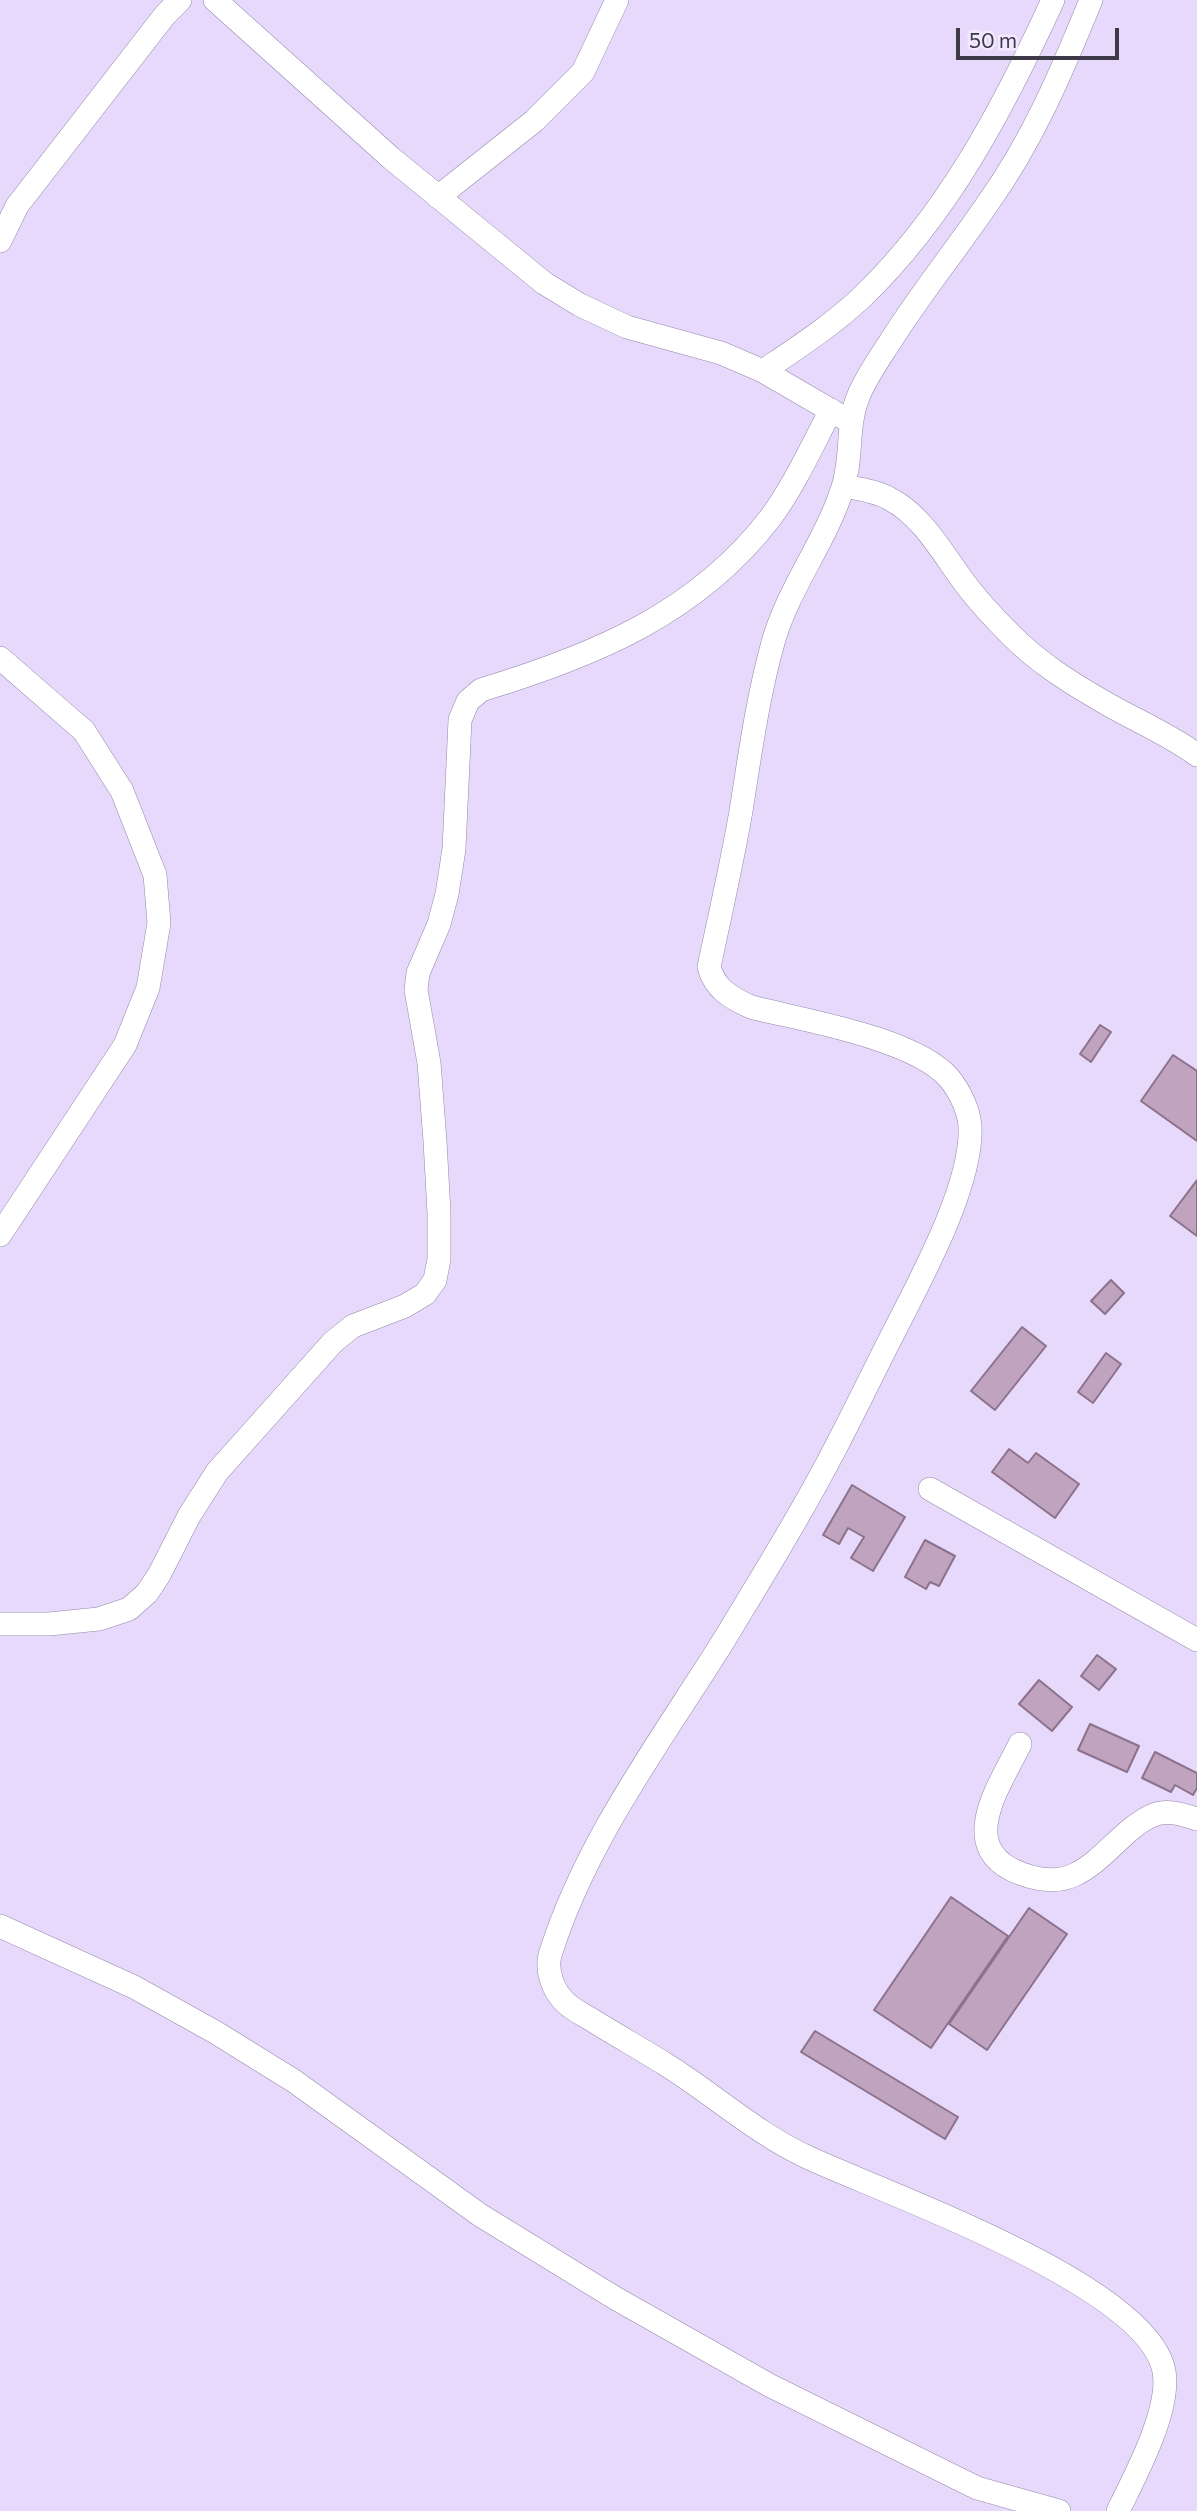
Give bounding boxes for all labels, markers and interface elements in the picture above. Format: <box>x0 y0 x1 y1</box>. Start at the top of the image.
scale bar <box>959 14 1122 58</box>
text: 50 m <box>969 27 1017 52</box>

